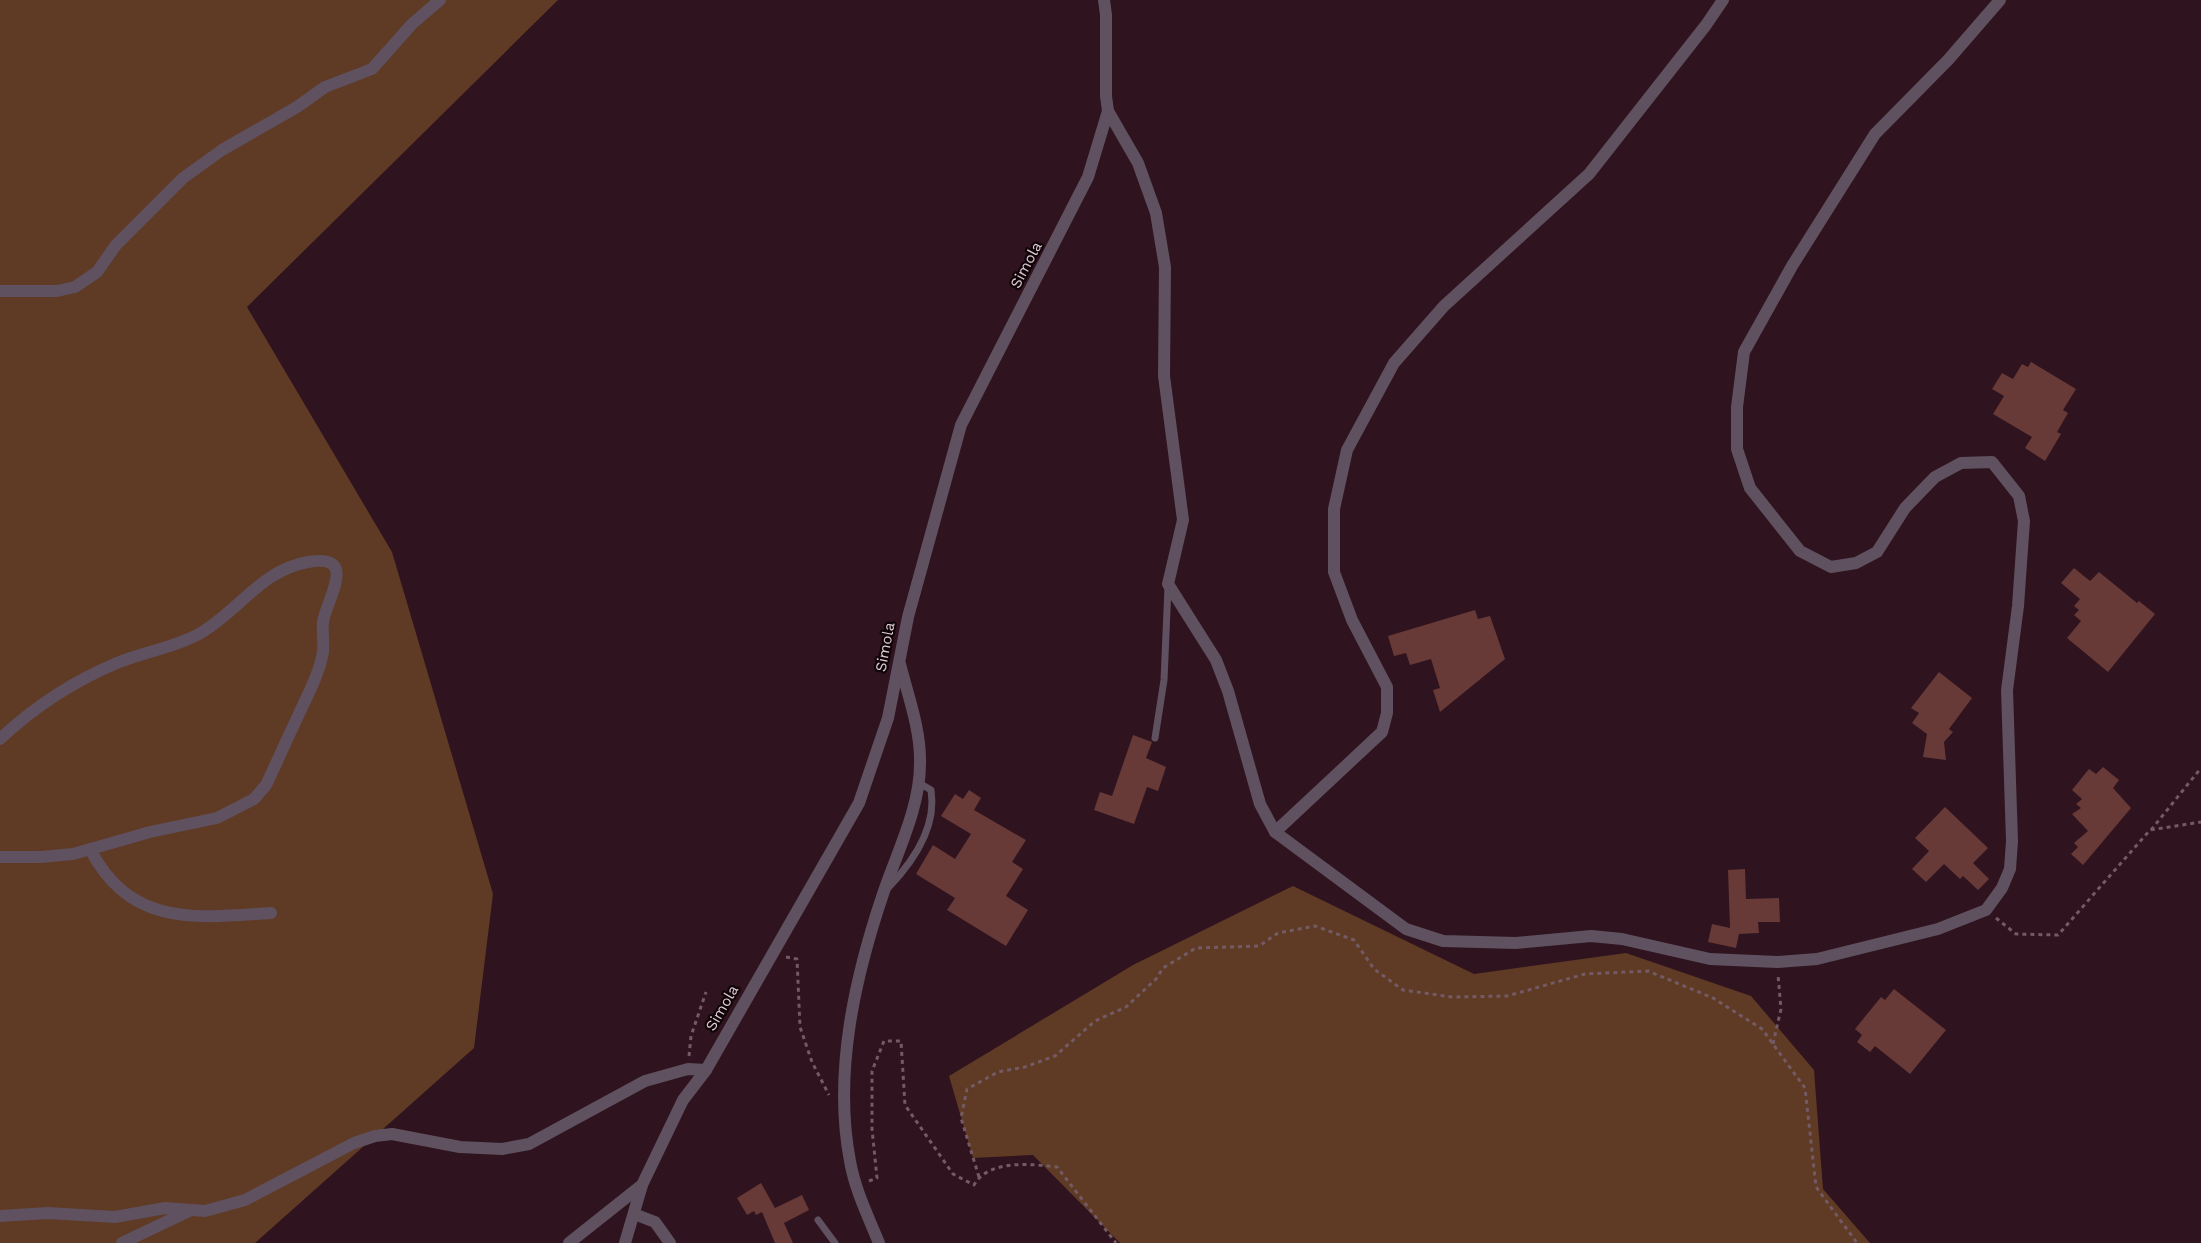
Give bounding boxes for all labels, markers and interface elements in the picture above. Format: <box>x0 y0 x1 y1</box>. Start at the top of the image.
street label: Simola <box>1006 238 1046 291</box>
street label: Simola <box>871 620 899 673</box>
street label: Simola <box>702 981 743 1034</box>

